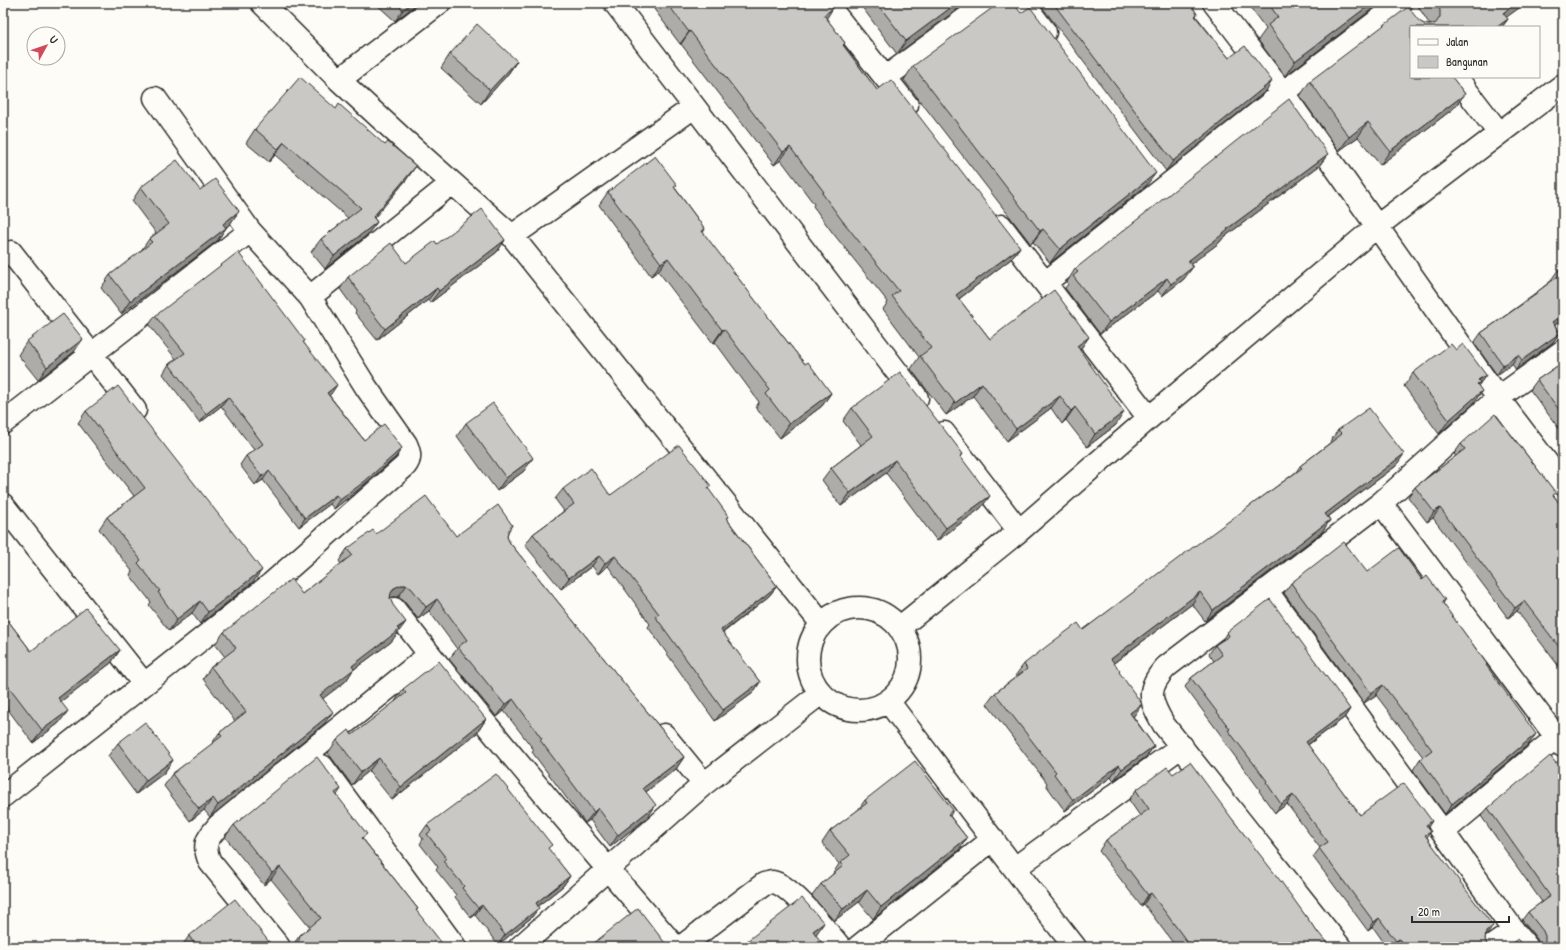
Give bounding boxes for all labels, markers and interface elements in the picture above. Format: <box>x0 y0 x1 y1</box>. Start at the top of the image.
north arrow <box>26 26 66 66</box>
legend <box>1410 26 1540 78</box>
text: U <box>46 33 61 46</box>
text: Jalan <box>1446 33 1468 50</box>
text: Bangunan <box>1446 53 1488 70</box>
scale bar <box>1412 898 1509 924</box>
text: 20 m <box>1418 903 1440 920</box>

